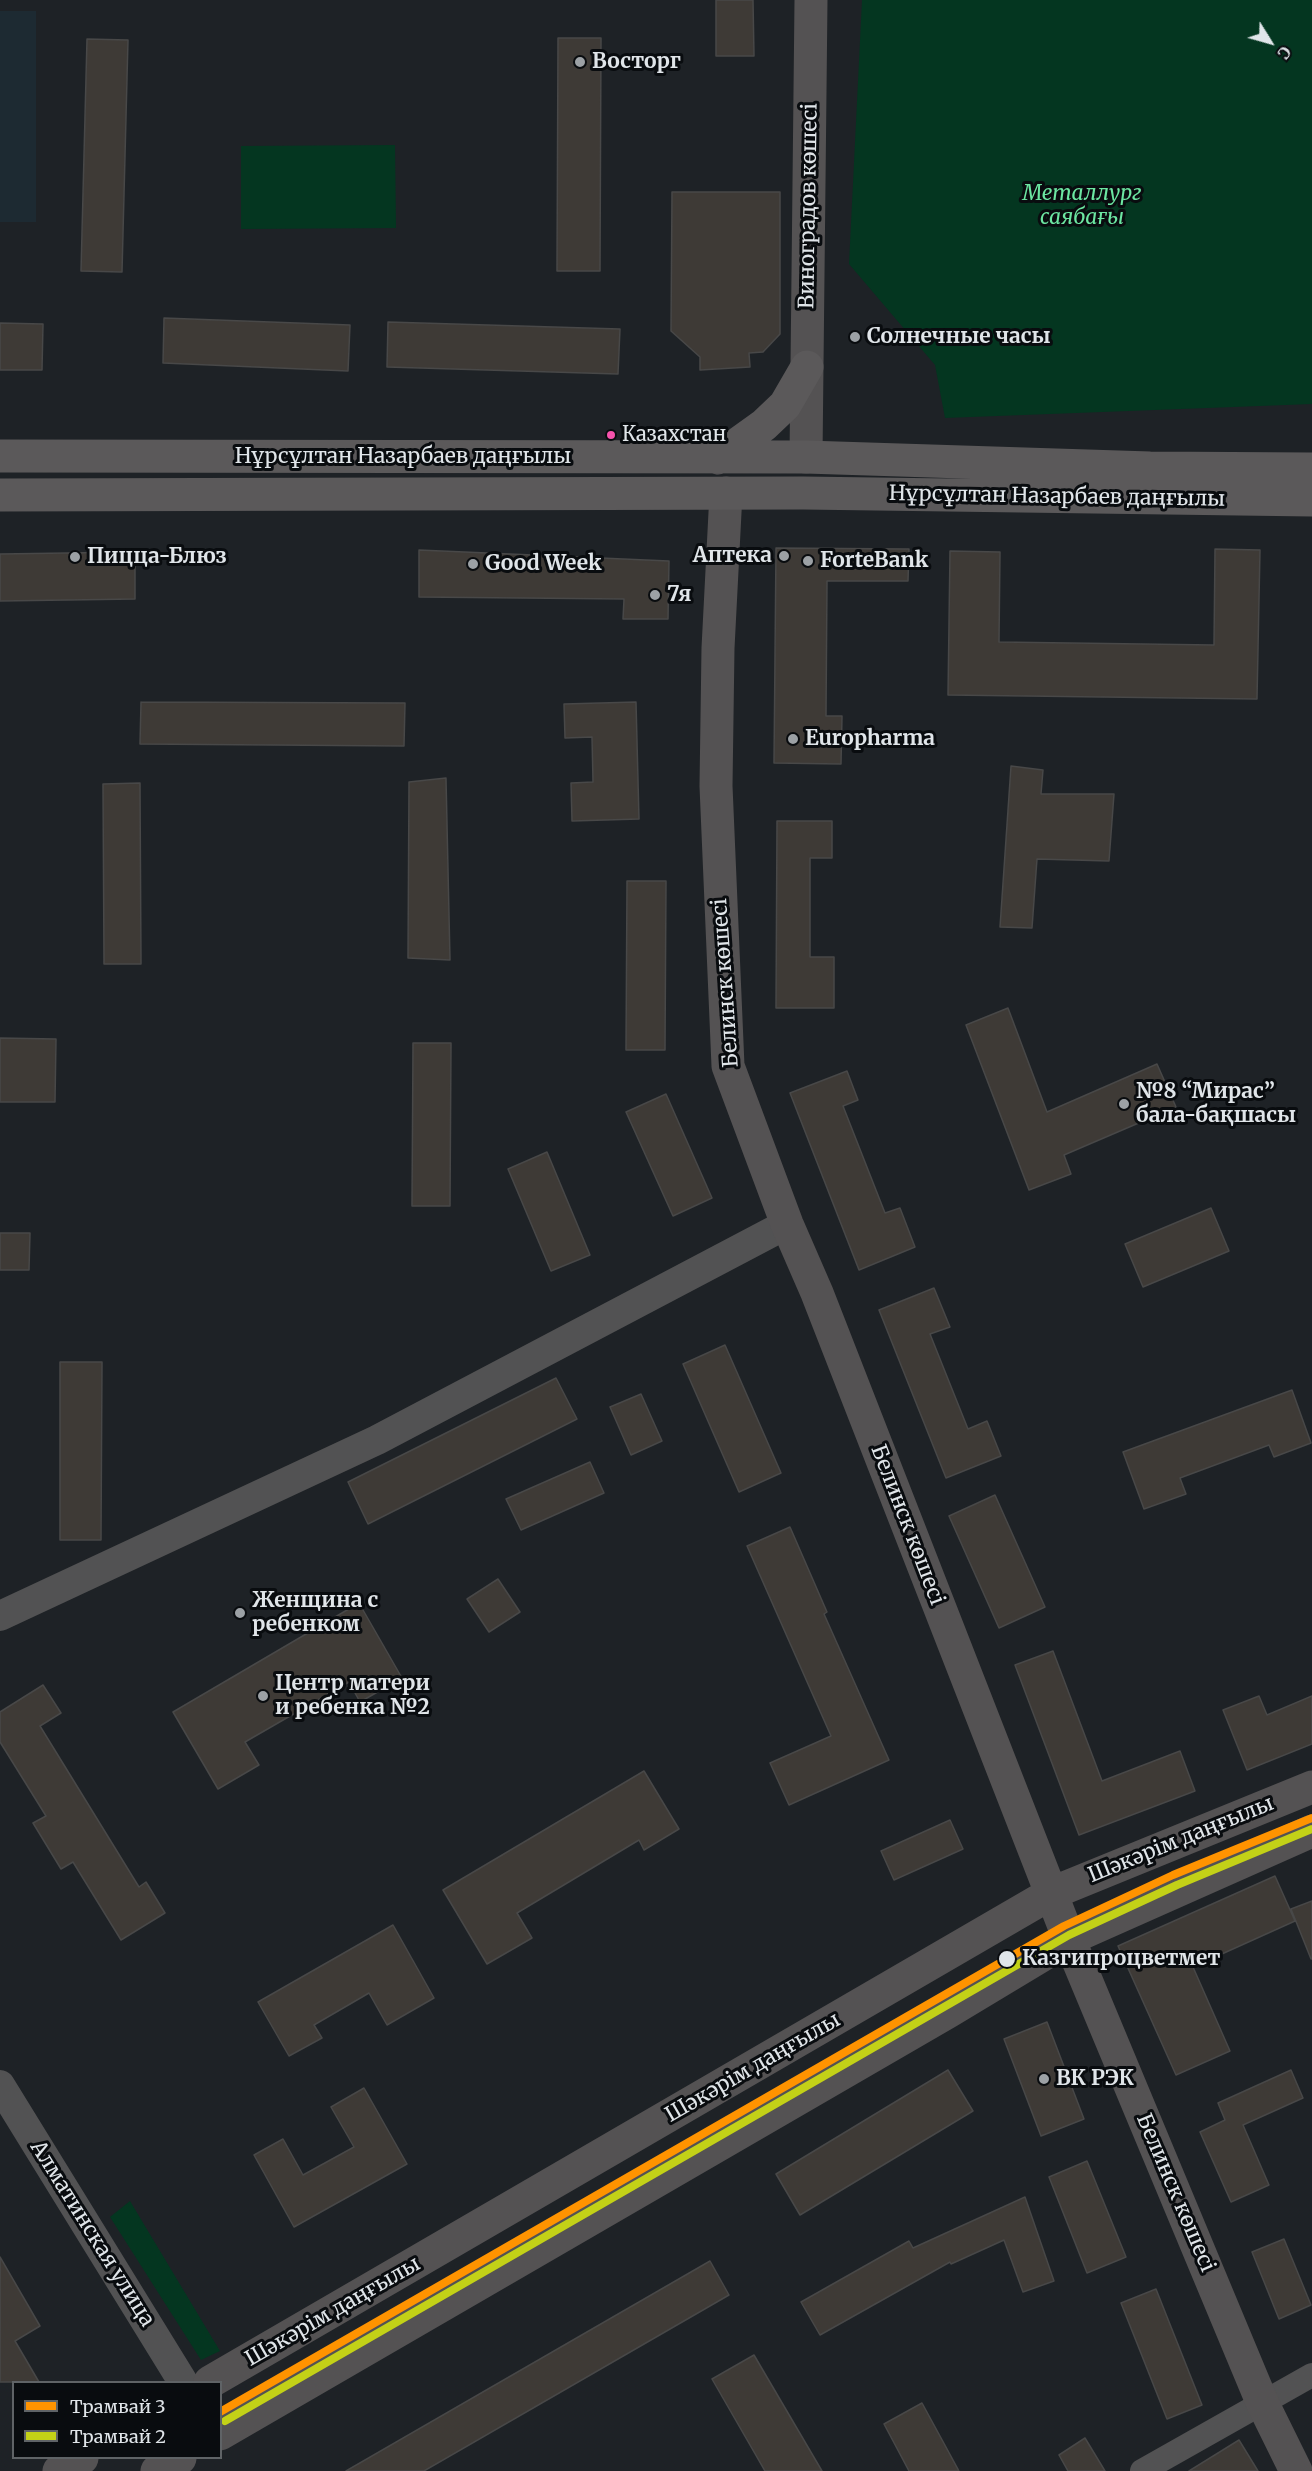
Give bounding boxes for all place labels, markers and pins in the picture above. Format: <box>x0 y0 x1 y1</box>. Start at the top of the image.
place label: Восторг <box>592 49 681 75</box>
marker: Восторг <box>573 55 587 69</box>
place label: Солнечные часы <box>867 324 1051 350</box>
marker: Солнечные часы <box>848 330 862 344</box>
place label: Казахстан <box>622 423 726 447</box>
marker: Казахстан <box>605 429 617 441</box>
place label: Аптека <box>693 543 772 569</box>
place label: Пицца-Блюз <box>87 544 226 570</box>
place label: ForteBank <box>820 548 928 574</box>
marker: Аптека <box>777 549 791 563</box>
marker: Пицца-Блюз <box>68 550 82 564</box>
place label: Good Week <box>485 551 602 577</box>
marker: ForteBank <box>801 554 815 568</box>
marker: Good Week <box>466 557 480 571</box>
place label: 7я <box>667 582 691 608</box>
marker: 7я <box>648 588 662 602</box>
place label: Europharma <box>805 726 935 752</box>
marker: Europharma <box>786 732 800 746</box>
place label: №8 “Мирас” бала-бақшасы <box>1136 1079 1296 1129</box>
marker: №8 “Мирас” бала-бақшасы <box>1117 1097 1131 1111</box>
place label: Женщина с ребенком <box>252 1588 378 1638</box>
marker: Женщина с ребенком <box>233 1606 247 1620</box>
place label: Центр матери и ребенка №2 <box>275 1671 430 1721</box>
marker: Центр матери и ребенка №2 <box>256 1689 270 1703</box>
place label: Казгипроцветмет <box>1022 1946 1220 1972</box>
marker: Казгипроцветмет <box>997 1949 1017 1969</box>
place label: ВК РЭК <box>1056 2066 1134 2092</box>
marker: ВК РЭК <box>1037 2072 1051 2086</box>

